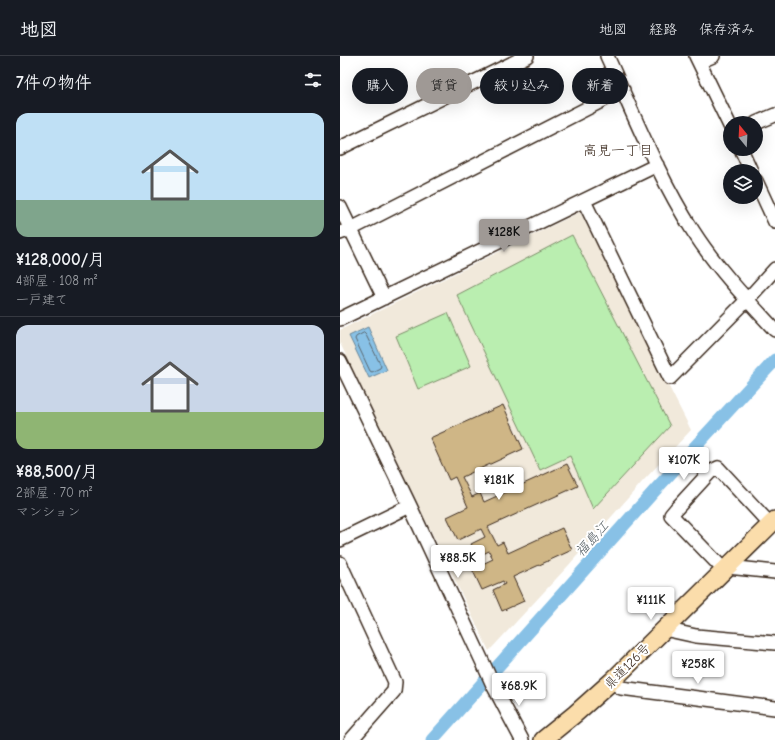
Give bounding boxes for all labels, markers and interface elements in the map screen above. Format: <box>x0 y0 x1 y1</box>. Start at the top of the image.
text: 地図 <box>20 19 58 41</box>
text: 地図 <box>599 21 627 38</box>
text: 経路 <box>649 21 677 38</box>
text: 保存済み <box>699 21 755 38</box>
chip: 購入 <box>352 68 408 104</box>
chip: 賃貸 <box>416 68 472 104</box>
chip: 絞り込み <box>480 68 564 104</box>
chip: 新着 <box>572 68 628 104</box>
icon: filters <box>302 69 324 91</box>
text: 7件の物件 <box>16 73 92 92</box>
north arrow <box>723 116 763 156</box>
map controls <box>723 116 763 204</box>
icon: home <box>134 139 206 211</box>
district label: 高見一丁目 <box>583 142 653 159</box>
button: layers <box>723 164 763 204</box>
pin: ¥128K <box>476 219 532 253</box>
text: ¥128K <box>488 224 520 239</box>
text: ¥128,000/月 <box>16 250 105 269</box>
text: 4部屋 · 108 m² <box>16 273 97 288</box>
text: 一戸建て <box>16 292 68 307</box>
icon: home <box>134 351 206 423</box>
pin: ¥107K <box>656 447 712 481</box>
text: ¥107K <box>668 452 700 467</box>
text: ¥88,500/月 <box>16 462 98 481</box>
pin: ¥181K <box>471 467 527 501</box>
text: ¥181K <box>484 472 514 487</box>
text: 2部屋 · 70 m² <box>16 485 92 500</box>
text: マンション <box>16 504 80 519</box>
water label: 福島江 <box>572 517 613 560</box>
pin: ¥88.5K <box>425 545 491 579</box>
text: ¥88.5K <box>440 550 476 565</box>
pin: ¥111K <box>623 587 679 621</box>
text: ¥111K <box>636 592 666 607</box>
street label: 県道126号 <box>601 640 653 692</box>
pin: ¥258K <box>670 651 726 685</box>
text: ¥258K <box>681 656 715 671</box>
pin: ¥68.9K <box>486 673 552 707</box>
text: ¥68.9K <box>501 678 537 693</box>

